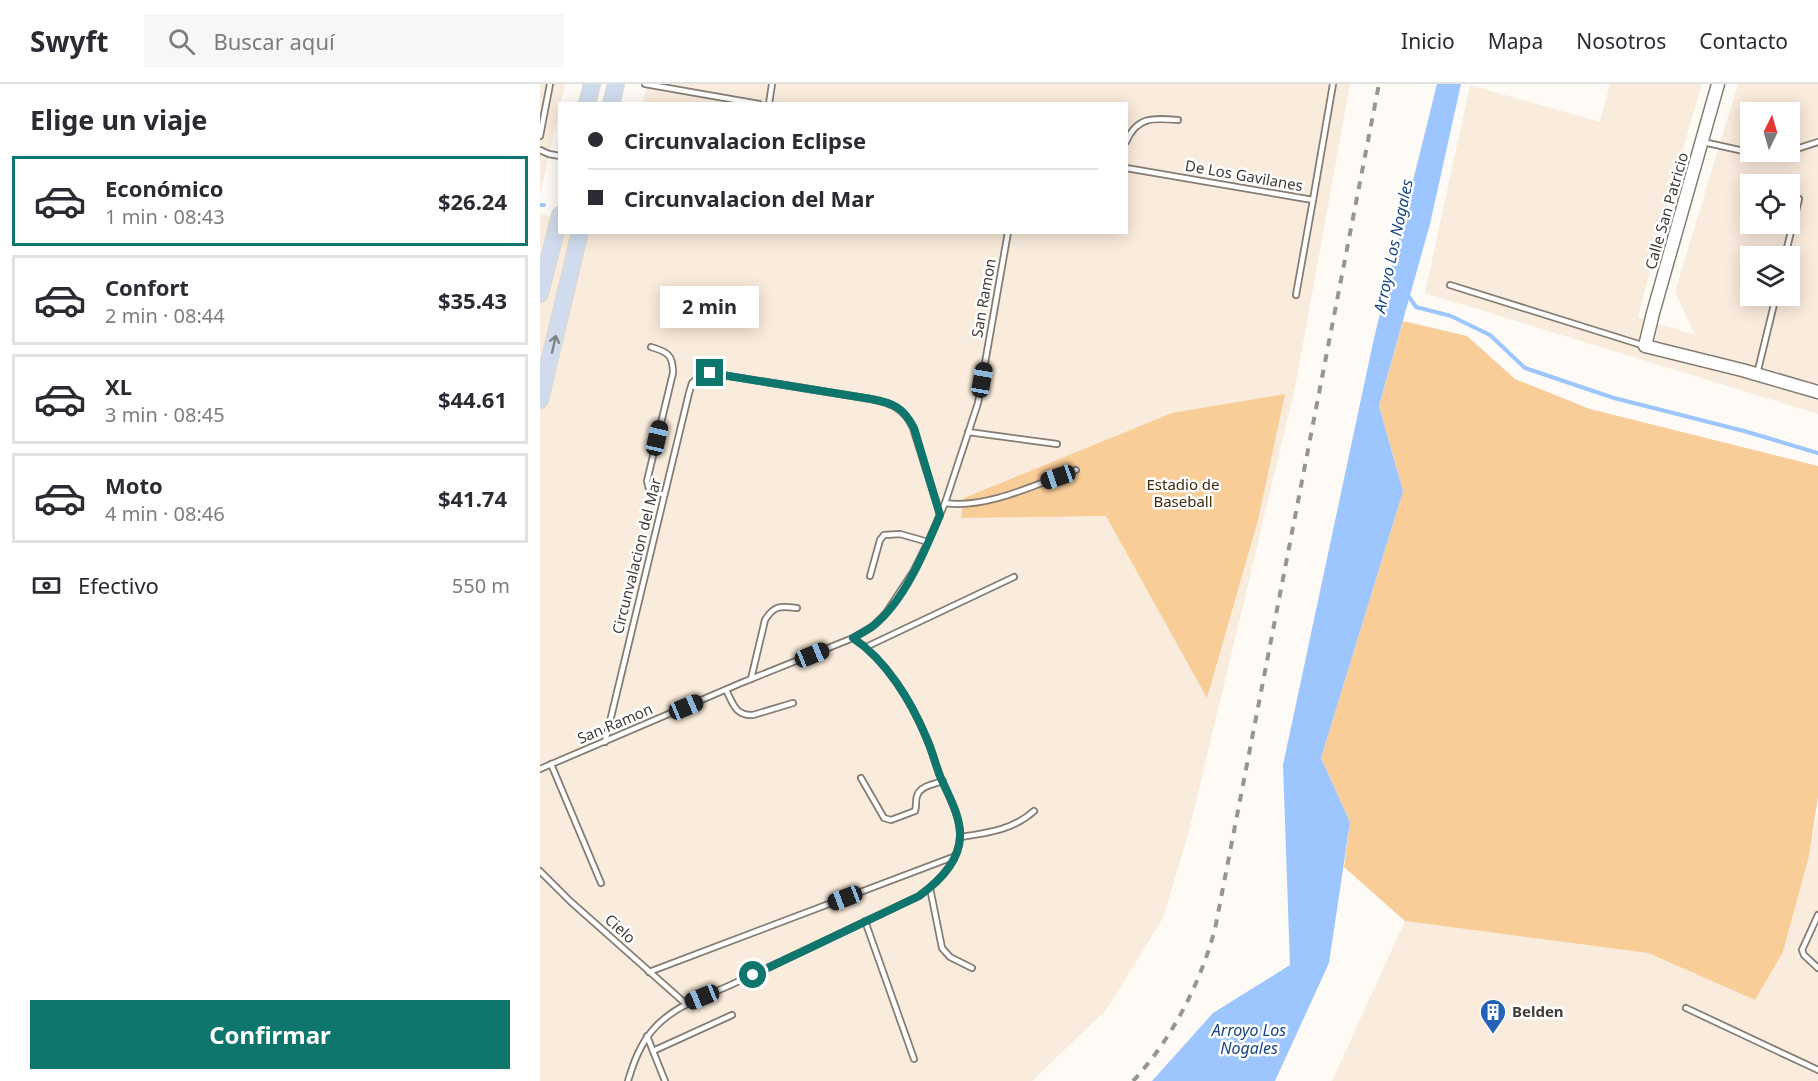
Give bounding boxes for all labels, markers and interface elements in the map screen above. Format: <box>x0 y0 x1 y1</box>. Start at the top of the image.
search box <box>144 14 564 68</box>
text: Swyft <box>30 22 108 60</box>
icon: search <box>165 25 198 58</box>
text: Buscar aquí <box>213 26 335 56</box>
text: Inicio <box>1401 27 1455 55</box>
text: Mapa <box>1488 27 1543 55</box>
text: Nosotros <box>1576 27 1666 55</box>
text: Contacto <box>1699 27 1788 55</box>
text: Elige un viaje <box>30 101 207 138</box>
north arrow <box>1740 102 1800 162</box>
map controls <box>1740 102 1800 306</box>
text: Circunvalacion Eclipse <box>624 125 866 155</box>
street label: Calle San Patricio <box>1640 150 1692 272</box>
street label: De Los Gavilanes <box>1184 155 1305 195</box>
text: Económico <box>105 173 224 203</box>
icon: car <box>33 174 87 228</box>
button: locate <box>1740 174 1800 234</box>
water label: Arroyo Los Nogales <box>1368 177 1418 316</box>
text: Circunvalacion del Mar <box>624 183 874 213</box>
text: $26.24 <box>438 186 507 216</box>
text: 1 min · 08:43 <box>105 203 225 230</box>
button: layers <box>1740 246 1800 306</box>
street label: San Ramon <box>966 257 1000 339</box>
text: Confort <box>105 272 189 302</box>
icon: car <box>33 273 87 327</box>
text: $35.43 <box>438 285 507 315</box>
callout: 2 min <box>660 286 759 328</box>
text: 2 min <box>682 293 737 320</box>
text: 2 min · 08:44 <box>105 302 225 329</box>
one-way arrow <box>548 334 560 353</box>
route end <box>696 359 723 386</box>
car <box>970 361 994 399</box>
text: XL <box>105 371 132 401</box>
icon: car <box>33 372 87 426</box>
text: $44.61 <box>438 384 507 414</box>
text: 3 min · 08:45 <box>105 401 225 428</box>
car <box>644 418 670 458</box>
car <box>1038 463 1078 491</box>
text: Moto <box>105 470 163 500</box>
icon: car <box>33 471 87 525</box>
park label: Estadio de Baseball <box>1146 474 1220 511</box>
street label: Circunvalacion del Mar <box>607 476 665 636</box>
text: $41.74 <box>438 483 507 513</box>
text: 4 min · 08:46 <box>105 500 225 527</box>
icon: cash <box>30 569 63 602</box>
text: Efectivo <box>78 570 159 600</box>
text: 550 m <box>452 572 510 599</box>
car <box>792 640 832 670</box>
car <box>666 692 706 722</box>
street label: San Ramon <box>574 698 655 748</box>
car <box>825 883 865 913</box>
street label: Cielo <box>601 909 640 947</box>
route start <box>739 961 766 988</box>
car <box>682 982 722 1012</box>
building icon: Belden <box>1478 997 1508 1035</box>
button: Confirmar <box>30 1000 510 1069</box>
place label: Belden <box>1512 1001 1564 1021</box>
water label: Arroyo Los Nogales <box>1211 1019 1286 1059</box>

